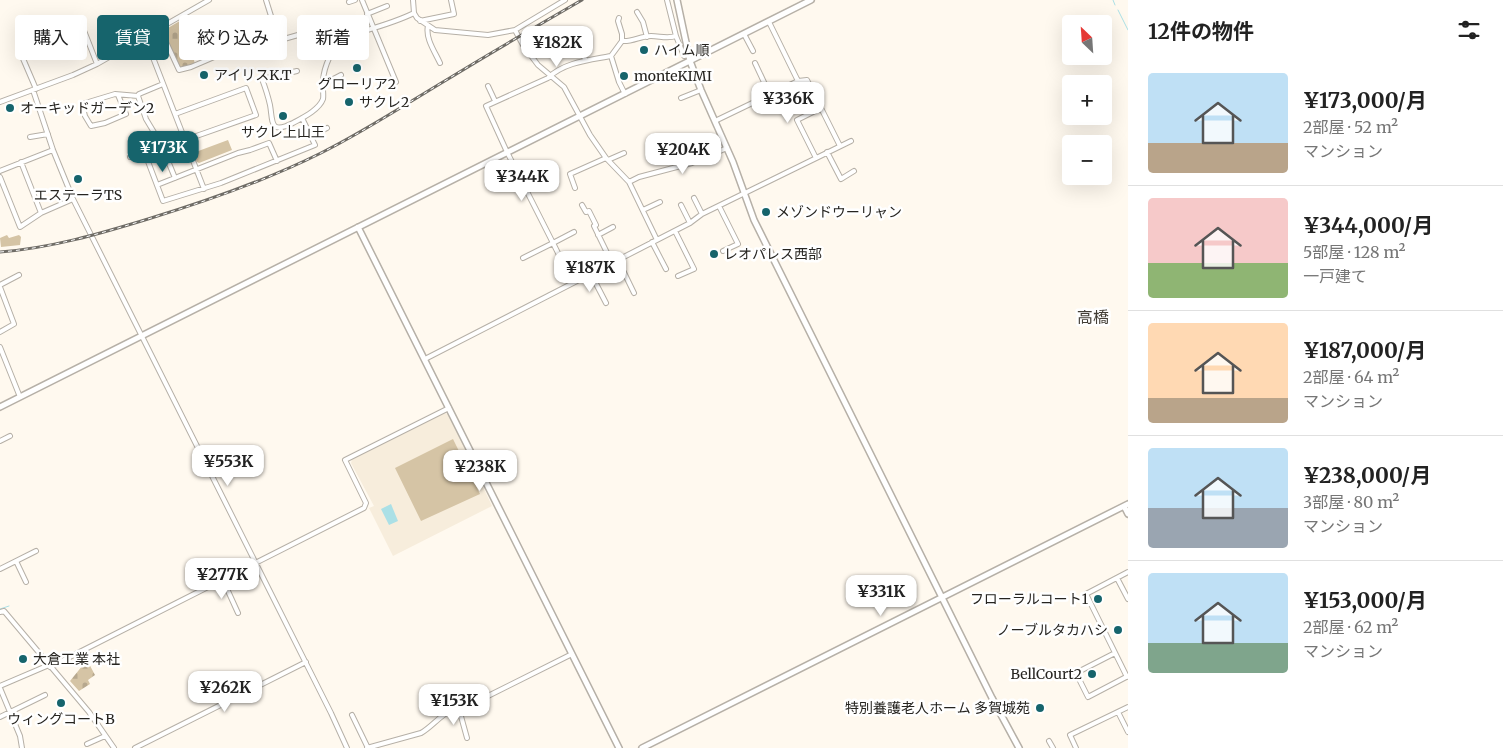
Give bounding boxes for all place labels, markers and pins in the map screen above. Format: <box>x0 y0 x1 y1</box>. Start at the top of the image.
pin: ¥182K <box>522 26 592 68</box>
place label: ハイム順 <box>654 41 709 59</box>
marker: ハイム順 <box>638 44 650 56</box>
marker: グローリア2 <box>351 62 363 74</box>
place label: アイリスK.T <box>214 66 292 84</box>
place label: monteKIMI <box>634 67 712 85</box>
marker: アイリスK.T <box>198 69 210 81</box>
marker: monteKIMI <box>618 70 630 82</box>
place label: グローリア2 <box>318 75 396 93</box>
pin: ¥336K <box>753 82 823 124</box>
place label: サクレ2 <box>359 93 409 111</box>
marker: サクレ2 <box>343 96 355 108</box>
place label: オーキッドガーデン2 <box>20 99 154 117</box>
marker: オーキッドガーデン2 <box>4 102 16 114</box>
marker: サクレ上山王 <box>277 110 289 122</box>
place label: サクレ上山王 <box>241 123 325 141</box>
pin: ¥173K <box>128 130 198 173</box>
pin: ¥204K <box>648 132 718 175</box>
pin: ¥344K <box>487 160 557 202</box>
marker: エステーラTS <box>72 173 84 185</box>
place label: エステーラTS <box>34 186 122 204</box>
place label: メゾンドウーリャン <box>776 203 902 221</box>
marker: メゾンドウーリャン <box>760 206 772 218</box>
place label: レオパレス西部 <box>724 245 822 263</box>
marker: レオパレス西部 <box>708 248 720 260</box>
pin: ¥187K <box>555 250 625 293</box>
pin: ¥553K <box>193 444 263 487</box>
pin: ¥238K <box>445 450 515 492</box>
pin: ¥277K <box>187 558 257 600</box>
pin: ¥331K <box>846 574 916 617</box>
place label: フローラルコート1 <box>970 590 1088 608</box>
marker: フローラルコート1 <box>1092 593 1104 605</box>
place label: ノーブルタカハシ <box>997 621 1108 639</box>
marker: ノーブルタカハシ <box>1112 624 1124 636</box>
place label: 大倉工業 本社 <box>33 650 120 668</box>
marker: 大倉工業 本社 <box>17 653 29 665</box>
place label: BellCourt2 <box>1010 665 1082 683</box>
marker: BellCourt2 <box>1086 668 1098 680</box>
pin: ¥262K <box>190 670 260 713</box>
pin: ¥153K <box>419 684 489 726</box>
marker: ウィングコートB <box>55 697 67 709</box>
place label: 特別養護老人ホーム 多賀城苑 <box>845 699 1030 717</box>
marker: 特別養護老人ホーム 多賀城苑 <box>1034 702 1046 714</box>
place label: ウィングコートB <box>7 710 115 728</box>

